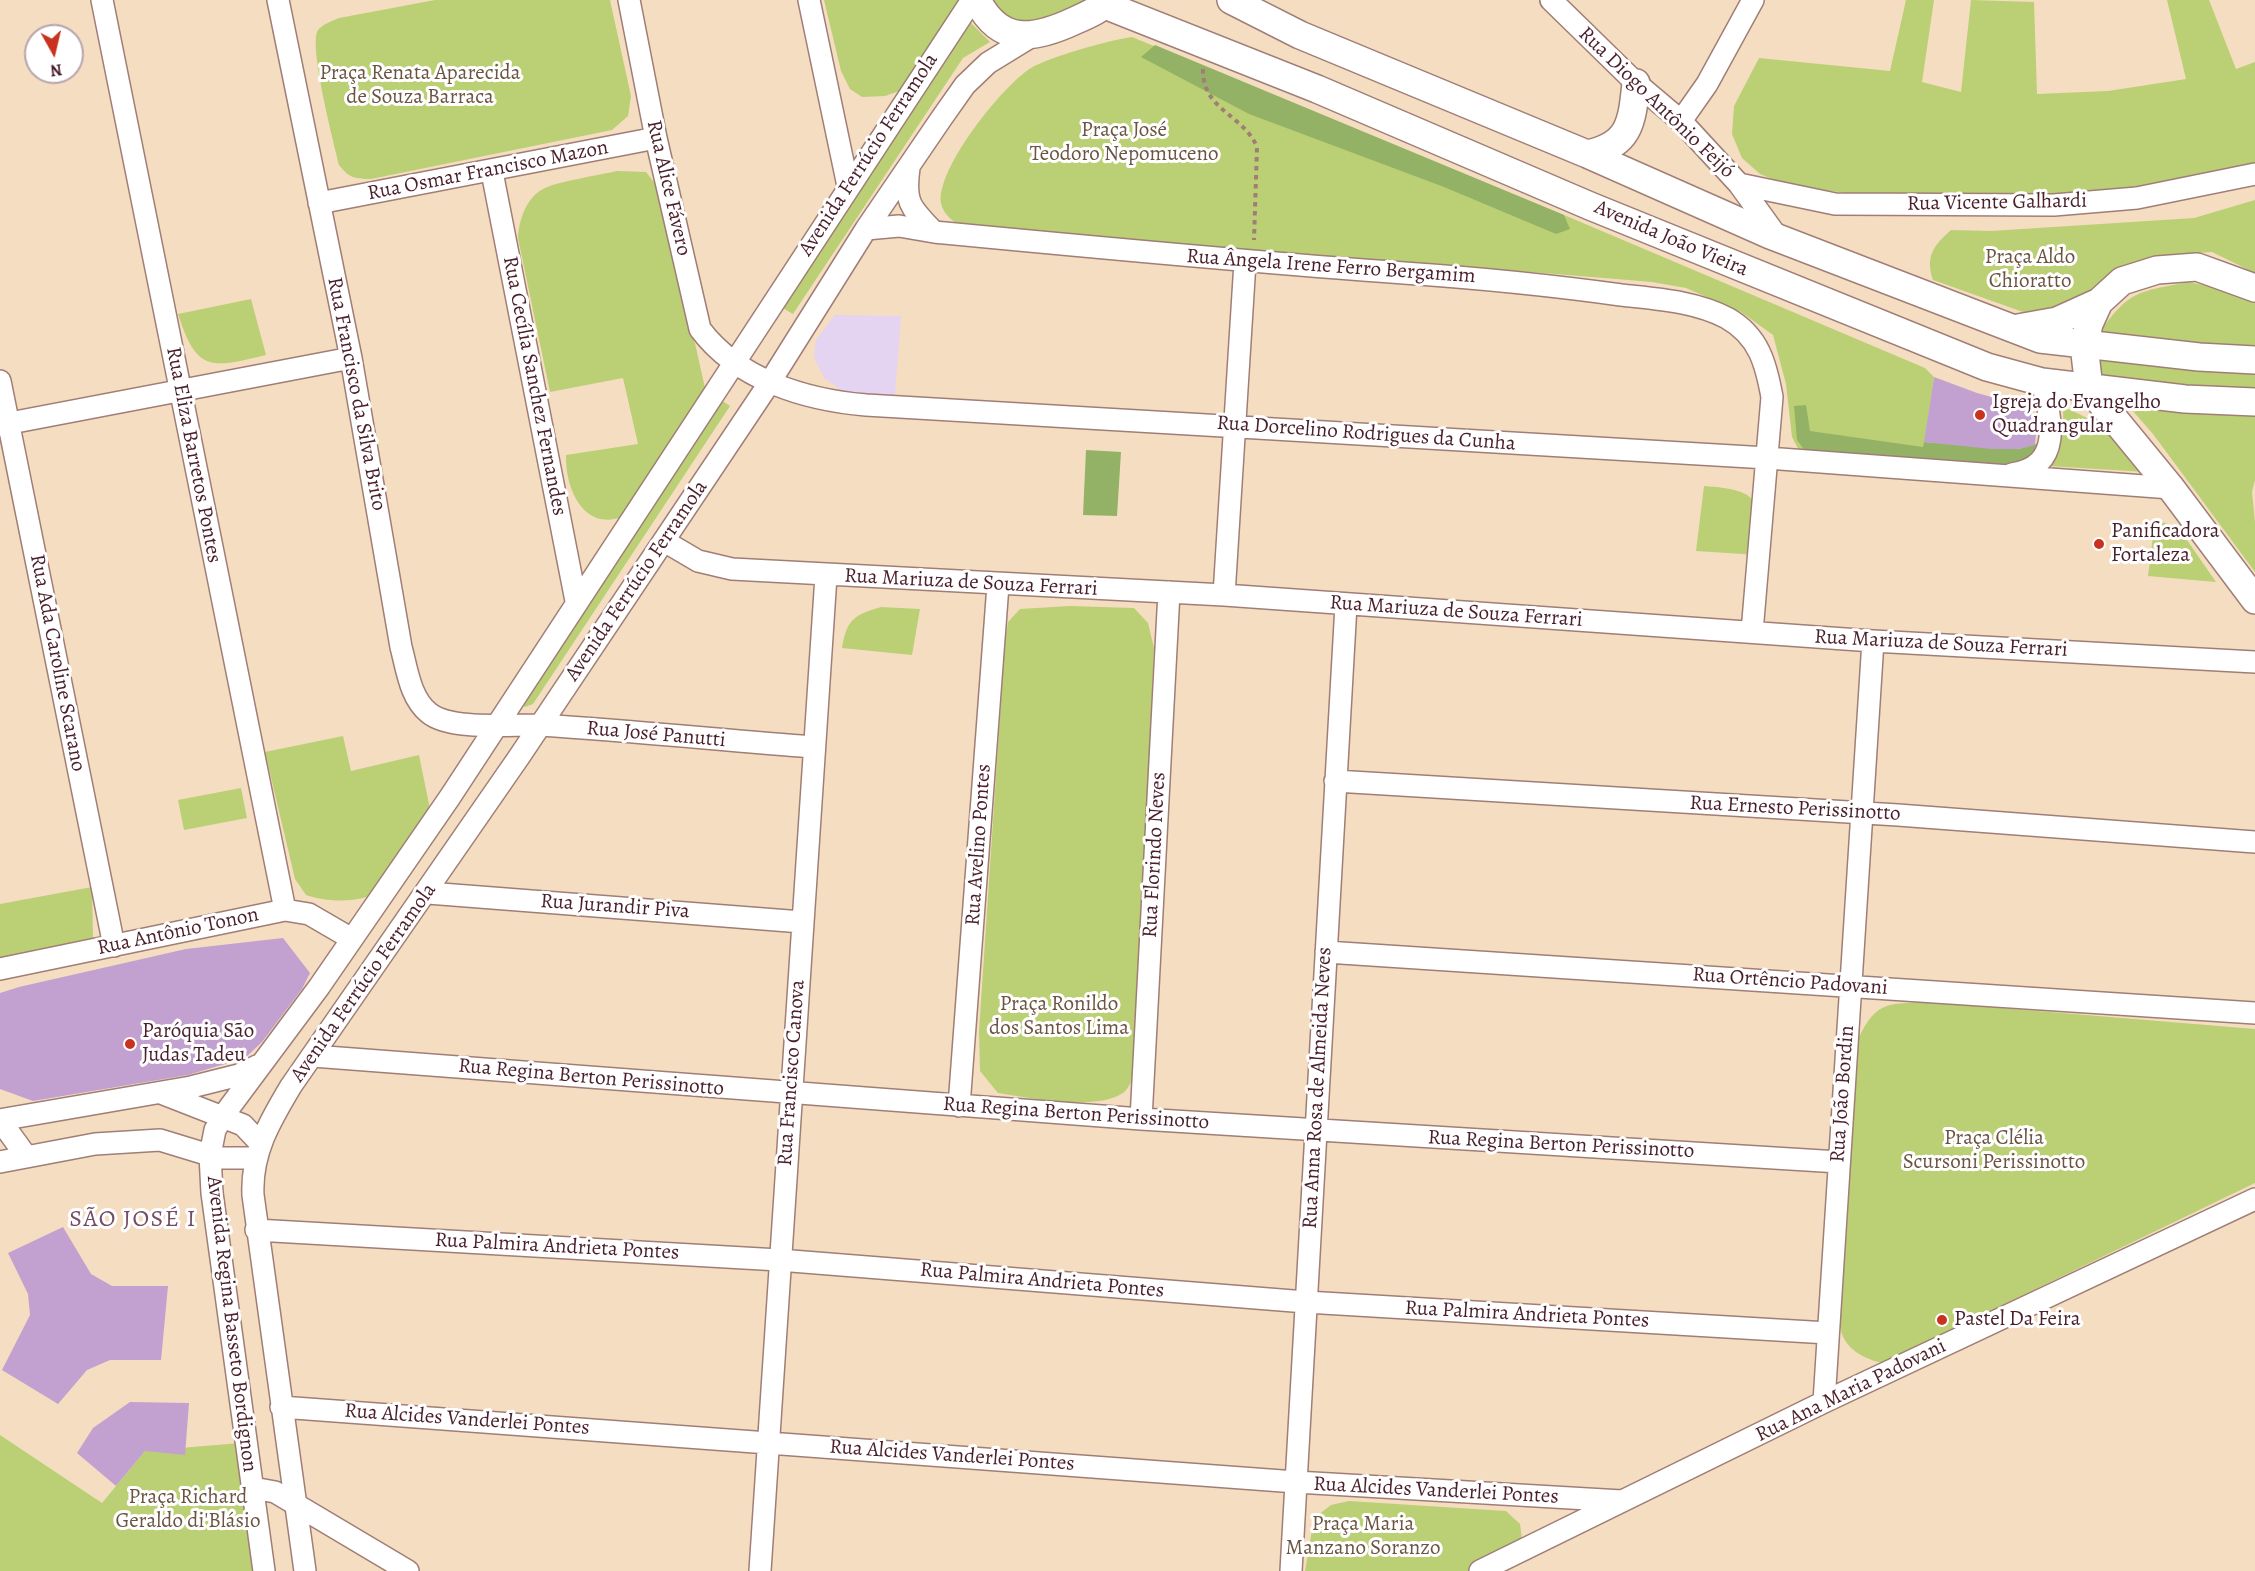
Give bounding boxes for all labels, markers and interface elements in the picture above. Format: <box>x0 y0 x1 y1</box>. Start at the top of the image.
street label: Rua Diogo Antônio Feijó <box>1573 22 1739 184</box>
north arrow <box>24 24 84 84</box>
street label: Avenida Ferrúcio Ferramola <box>794 49 944 261</box>
text: N <box>49 58 64 82</box>
park label: Praça Renata Aparecida de Souza Barraca <box>319 61 521 111</box>
street label: Rua Alice Fávero <box>640 118 696 258</box>
park label: Praça José Teodoro Nepomuceno <box>1030 118 1218 168</box>
street label: Rua Osmar Francisco Mazon <box>365 135 611 207</box>
street label: Rua Vicente Galhardi <box>1907 189 2087 217</box>
street label: Avenida João Vieira <box>1590 195 1752 283</box>
street label: Rua Ângela Irene Ferro Bergamim <box>1186 244 1476 290</box>
park label: Praça Aldo Chioratto <box>1985 245 2075 295</box>
street label: Rua Cecília Sanchez Fernandes <box>496 254 572 518</box>
street label: Rua Francisco da Silva Brito <box>321 275 391 513</box>
street label: Rua Eliza Barretos Pontes <box>160 345 226 565</box>
place label: Igreja do Evangelho Quadrangular <box>1992 390 2161 440</box>
marker: Igreja do Evangelho Quadrangular <box>1973 408 1987 422</box>
street label: Rua Dorcelino Rodrigues da Cunha <box>1216 411 1516 457</box>
street label: Avenida Ferrúcio Ferramola <box>560 476 714 686</box>
place label: Panificadora Fortaleza <box>2111 519 2220 569</box>
marker: Panificadora Fortaleza <box>2092 537 2106 551</box>
street label: Rua Ada Caroline Scarano <box>24 552 90 774</box>
street label: Rua Mariuza de Souza Ferrari <box>844 564 1098 602</box>
street label: Rua Mariuza de Souza Ferrari <box>1329 591 1583 633</box>
street label: Rua Mariuza de Souza Ferrari <box>1814 625 2068 663</box>
street label: Rua José Panutti <box>585 716 727 754</box>
street label: Rua Avelino Pontes <box>961 763 997 927</box>
street label: Rua Florindo Neves <box>1138 771 1172 939</box>
street label: Rua Ernesto Perissinotto <box>1689 791 1901 827</box>
street label: Avenida Ferrúcio Ferramola <box>286 879 442 1087</box>
street label: Rua Jurandir Piva <box>539 889 691 925</box>
street label: Rua Antônio Tonon <box>95 903 261 961</box>
street label: Rua Anna Rosa de Almeida Neves <box>1298 946 1338 1230</box>
street label: Rua Ortêncio Padovani <box>1691 963 1889 1001</box>
street label: Rua Francisco Canova <box>773 979 811 1167</box>
park label: Praça Ronildo dos Santos Lima <box>989 992 1129 1042</box>
place label: Paróquia São Judas Tadeu <box>142 1019 254 1069</box>
street label: Rua João Bordin <box>1826 1024 1860 1164</box>
marker: Paróquia São Judas Tadeu <box>123 1037 137 1051</box>
street label: Rua Regina Berton Perissinotto <box>457 1054 725 1102</box>
street label: Rua Regina Berton Perissinotto <box>942 1092 1210 1136</box>
street label: Rua Regina Berton Perissinotto <box>1427 1125 1695 1165</box>
park label: Praça Clélia Scursoni Perissinotto <box>1903 1126 2085 1176</box>
street label: Avenida Regina Basseto Bordignon <box>200 1174 262 1474</box>
district label: SÃO JOSÉ I <box>69 1206 197 1234</box>
street label: Rua Palmira Andrieta Pontes <box>434 1228 680 1266</box>
street label: Rua Palmira Andrieta Pontes <box>919 1258 1165 1304</box>
street label: Rua Palmira Andrieta Pontes <box>1404 1296 1650 1334</box>
place label: Pastel Da Feira <box>1954 1307 2080 1333</box>
marker: Pastel Da Feira <box>1935 1313 1949 1327</box>
street label: Rua Ana Maria Padovani <box>1752 1334 1950 1448</box>
street label: Rua Alcides Vanderlei Pontes <box>344 1399 590 1441</box>
street label: Rua Alcides Vanderlei Pontes <box>829 1435 1075 1477</box>
street label: Rua Alcides Vanderlei Pontes <box>1313 1472 1559 1510</box>
park label: Praça Richard Geraldo di'Blásio <box>116 1485 260 1535</box>
park label: Praça Maria Manzano Soranzo <box>1286 1512 1440 1562</box>

